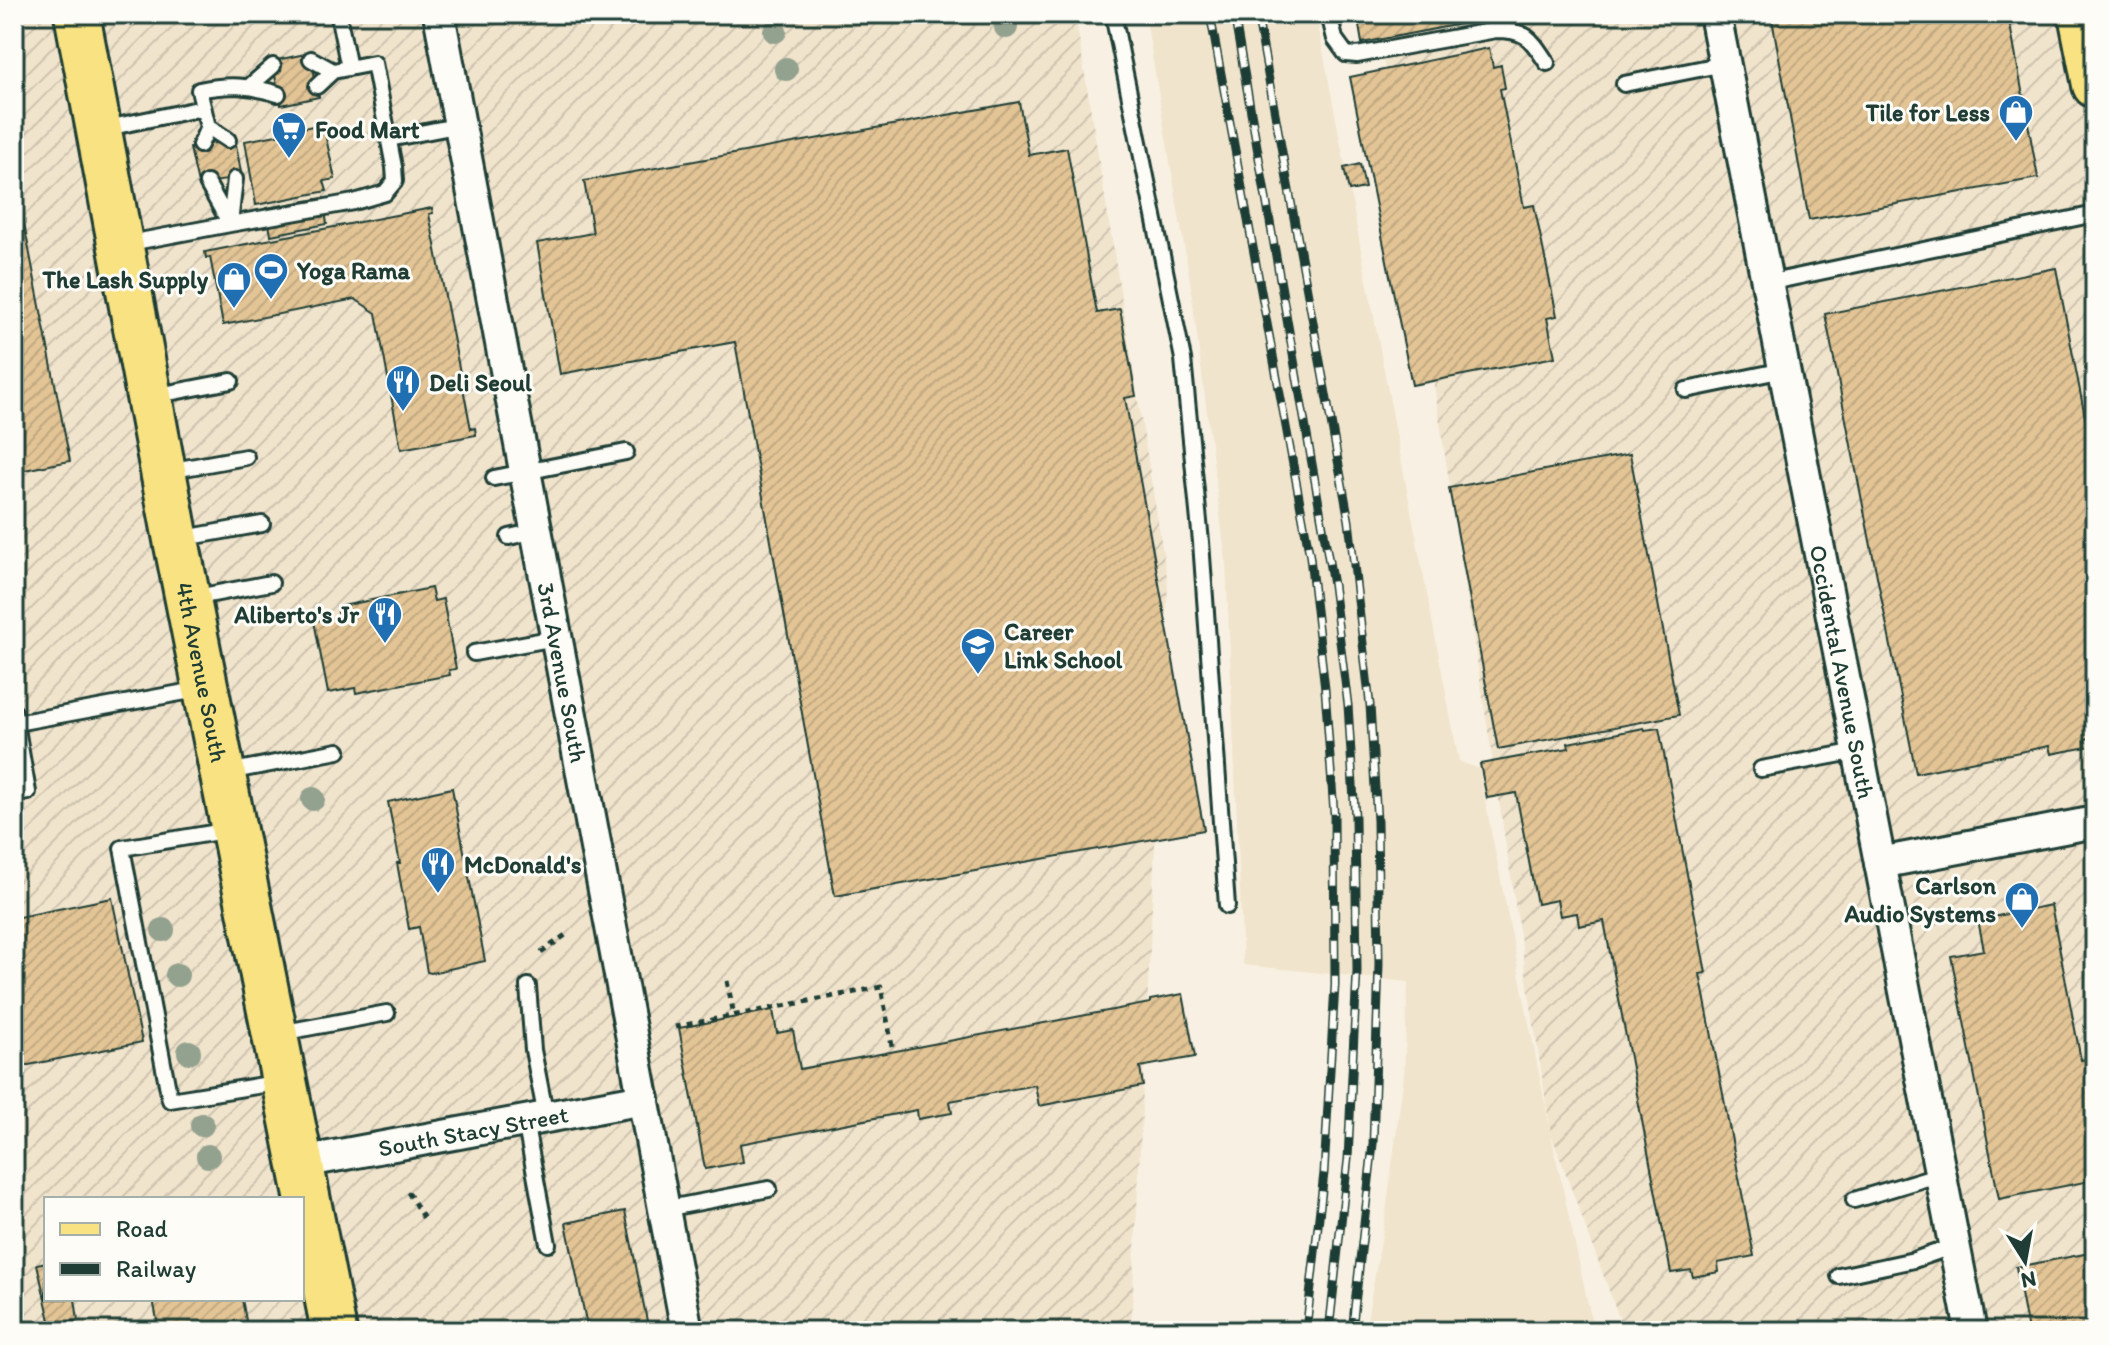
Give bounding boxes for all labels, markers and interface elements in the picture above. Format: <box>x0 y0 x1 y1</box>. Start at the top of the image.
shop icon: Tile for Less <box>1997 93 2035 143</box>
place label: Tile for Less <box>1865 98 1990 127</box>
supermarket icon: Food Mart <box>270 110 308 160</box>
place label: Food Mart <box>315 115 420 144</box>
sports icon: Yoga Rama <box>252 251 290 301</box>
place label: Yoga Rama <box>296 256 411 286</box>
shop icon: The Lash Supply <box>215 260 253 310</box>
place label: The Lash Supply <box>42 265 209 295</box>
restaurant icon: Deli Seoul <box>384 363 422 413</box>
place label: Deli Seoul <box>429 368 532 397</box>
street label: Occidental Avenue South <box>1804 542 1882 801</box>
street label: 4th Avenue South <box>170 580 235 765</box>
street label: 3rd Avenue South <box>532 580 594 765</box>
restaurant icon: Aliberto's Jr <box>366 595 404 645</box>
place label: Aliberto's Jr <box>233 600 359 629</box>
place label: Career Link School <box>1004 617 1123 674</box>
school or university icon: Career Link School <box>959 626 997 676</box>
restaurant icon: McDonald's <box>419 845 457 895</box>
place label: McDonald's <box>464 850 582 879</box>
place label: Carlson Audio Systems <box>1843 871 1996 929</box>
shop icon: Carlson Audio Systems <box>2003 880 2041 930</box>
street label: South Stacy Street <box>376 1099 570 1162</box>
legend <box>44 1197 304 1301</box>
text: Road <box>116 1214 168 1243</box>
north arrow <box>1985 1221 2065 1301</box>
text: Railway <box>116 1254 197 1283</box>
text: N <box>2019 1265 2039 1295</box>

